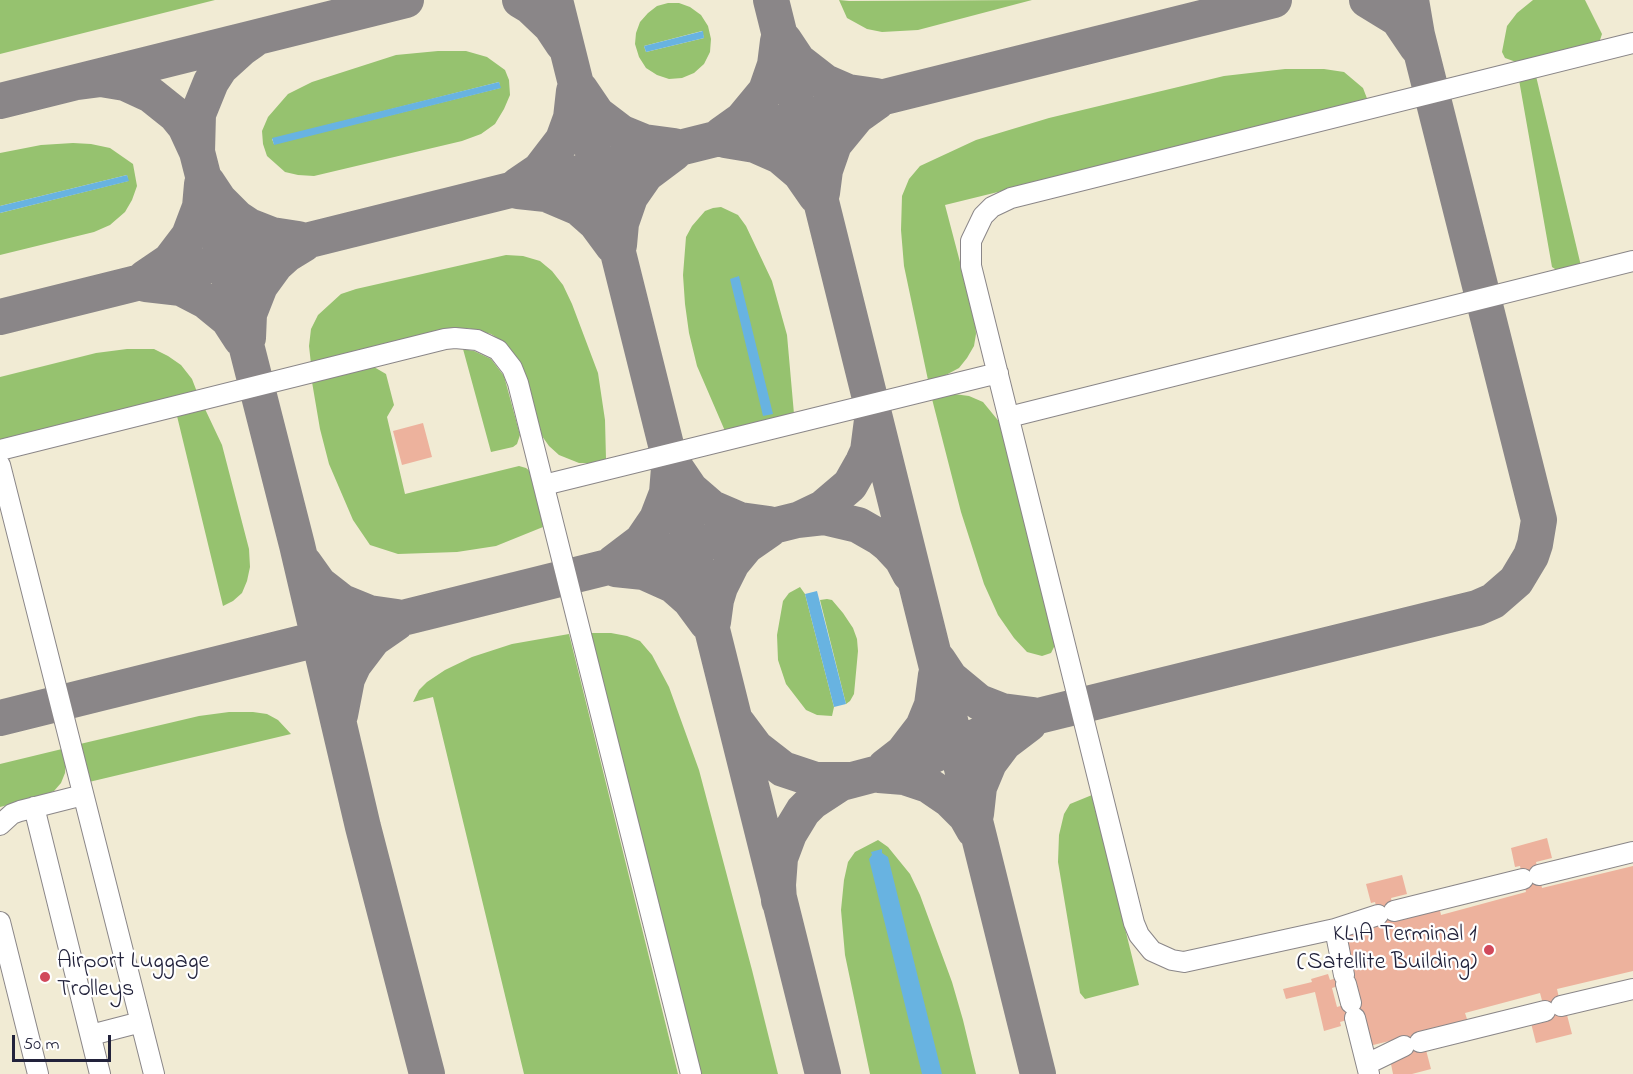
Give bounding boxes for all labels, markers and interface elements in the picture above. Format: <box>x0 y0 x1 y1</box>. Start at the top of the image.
place label: KLIA Terminal 1 (Satellite Building) <box>1297 922 1477 978</box>
marker: KLIA Terminal 1 (Satellite Building) <box>1482 943 1496 957</box>
place label: Airport Luggage Trolleys <box>57 949 209 1005</box>
marker: Airport Luggage Trolleys <box>38 970 52 984</box>
scale bar <box>15 1023 114 1061</box>
text: 50 m <box>23 1032 60 1058</box>

